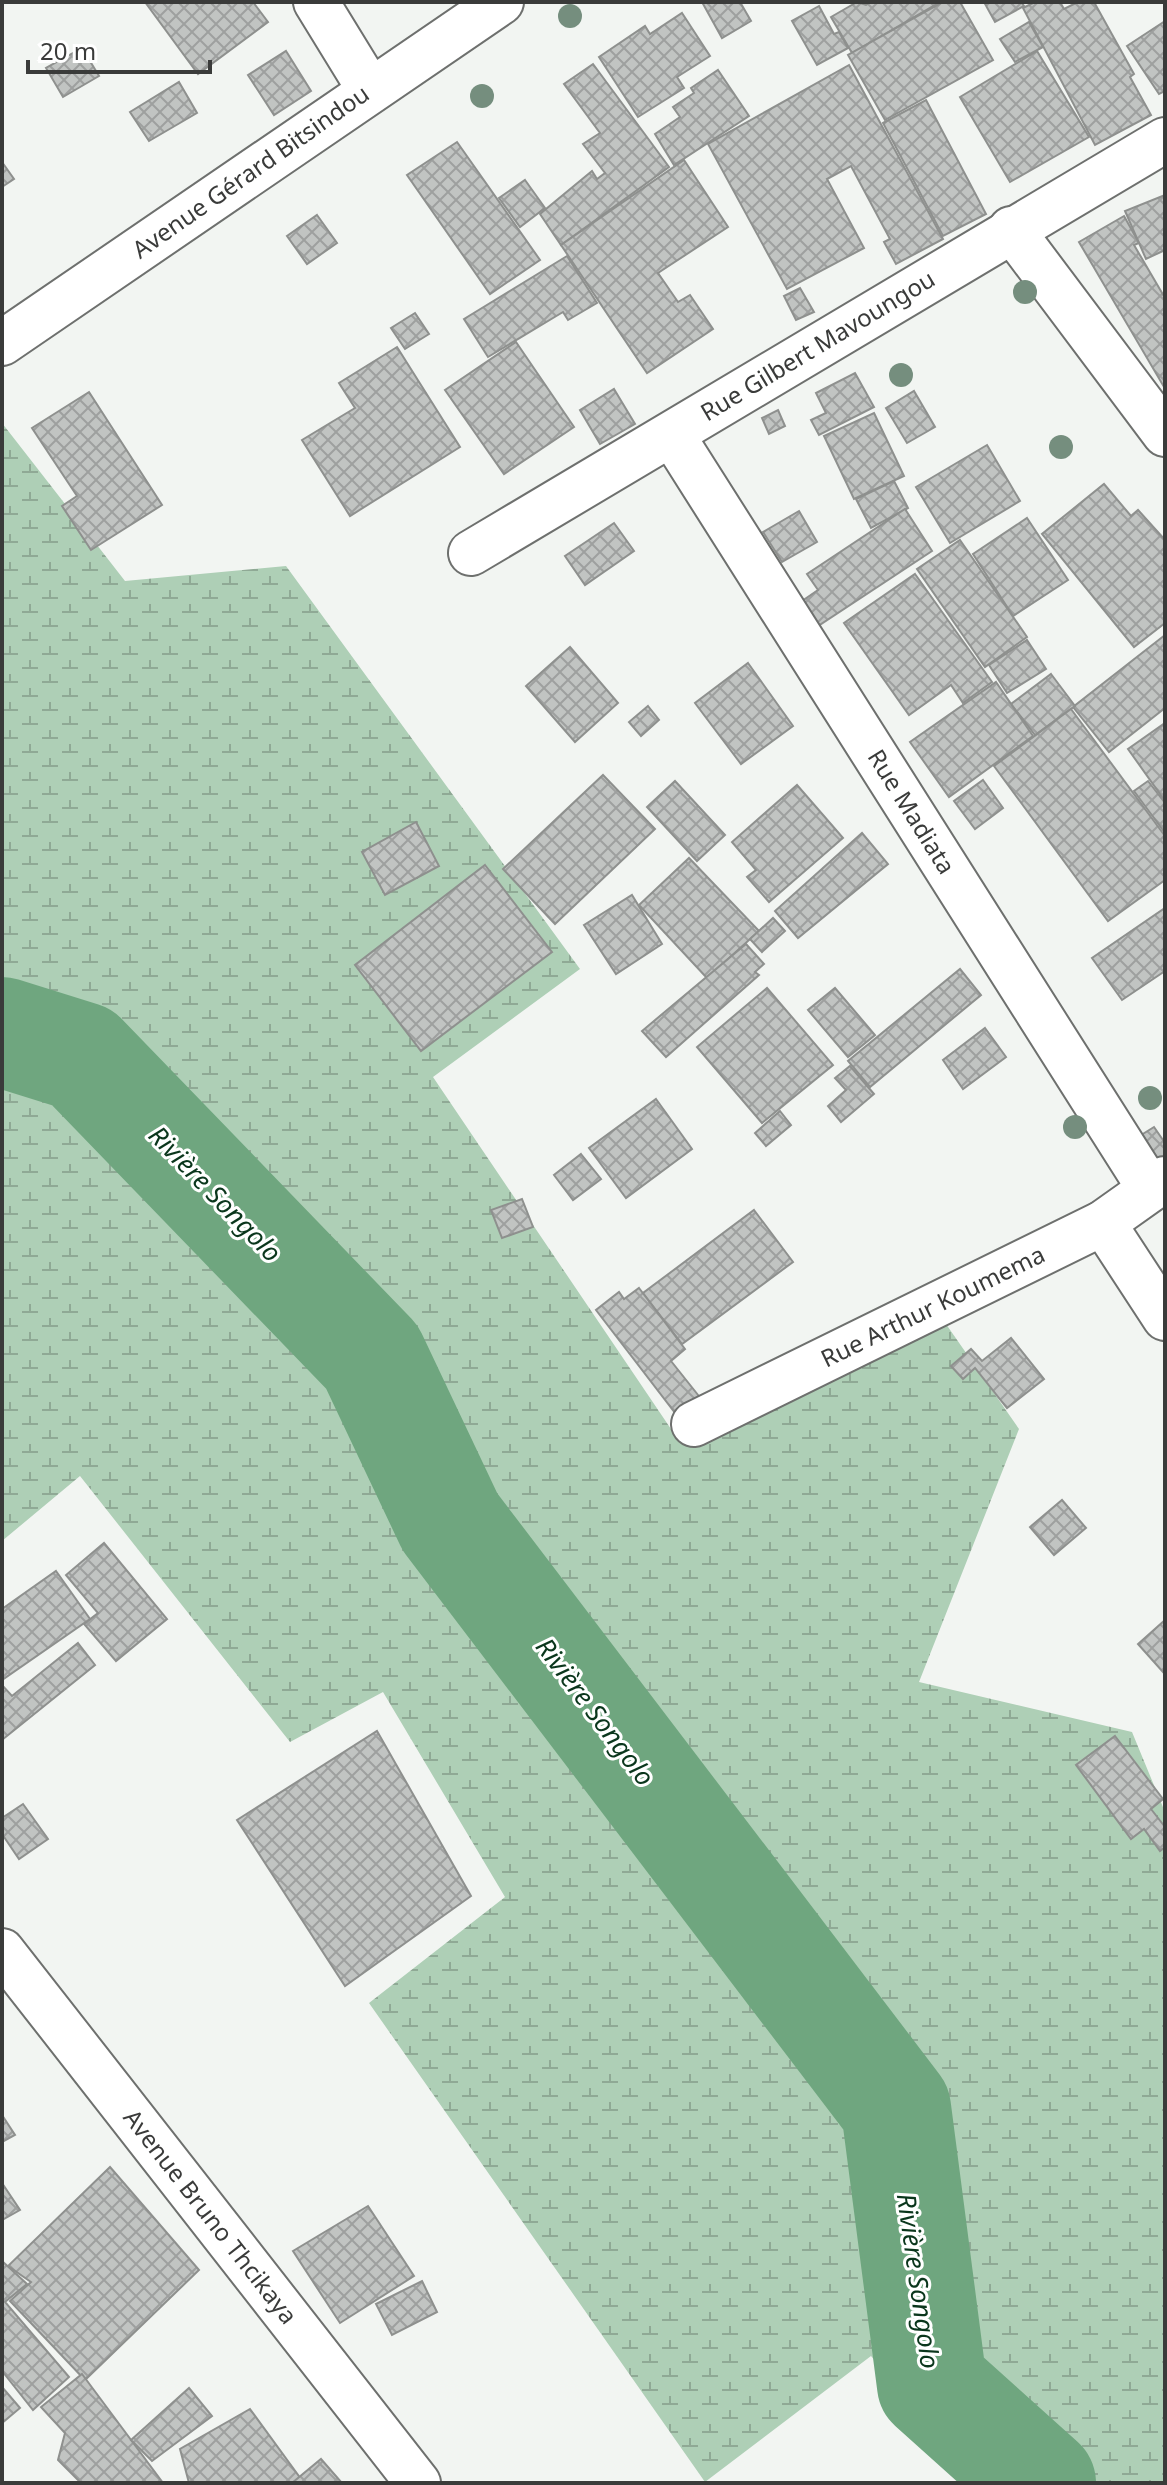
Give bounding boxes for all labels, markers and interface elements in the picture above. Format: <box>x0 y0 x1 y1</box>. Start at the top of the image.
scale bar <box>28 24 210 74</box>
text: 20 m <box>40 34 96 67</box>
street label: Avenue Gérard Bitsindou <box>125 76 375 265</box>
street label: Rue Gilbert Mavoungou <box>694 261 941 428</box>
street label: Rue Madiata <box>861 743 964 880</box>
water label: Rivière Songolo <box>141 1117 290 1269</box>
street label: Rue Arthur Koumema <box>815 1237 1050 1374</box>
water label: Rivière Songolo <box>528 1630 663 1793</box>
street label: Avenue Bruno Thcikaya <box>117 2102 306 2330</box>
water label: Rivière Songolo <box>889 2191 949 2371</box>

